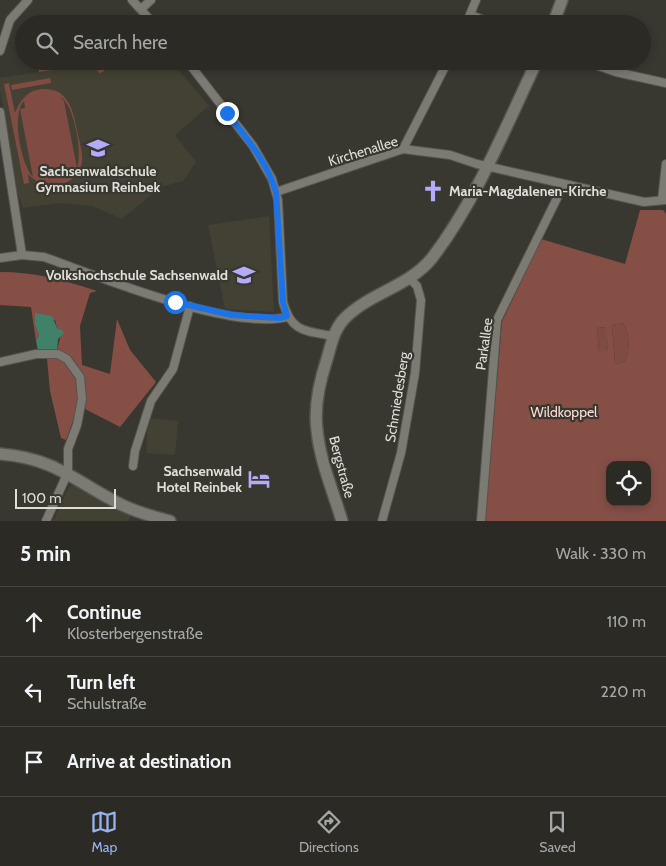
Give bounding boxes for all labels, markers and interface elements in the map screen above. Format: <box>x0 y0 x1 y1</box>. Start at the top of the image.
search box <box>15 15 651 70</box>
icon: search <box>33 29 61 57</box>
text: Search here <box>73 31 167 54</box>
route end <box>216 102 239 125</box>
street label: Kirchenallee <box>326 132 400 170</box>
school or university icon: Sachsenwaldschule Gymnasium Reinbek <box>85 135 111 161</box>
place label: Sachsenwaldschule Gymnasium Reinbek <box>36 162 161 196</box>
church icon: Maria-Magdalenen-Kirche <box>420 178 446 204</box>
place label: Maria-Magdalenen-Kirche <box>449 182 607 200</box>
school or university icon: Volkshochschule Sachsenwald <box>231 262 257 288</box>
place label: Volkshochschule Sachsenwald <box>46 266 228 284</box>
route start <box>164 291 187 314</box>
street label: Parkallee <box>471 317 497 371</box>
street label: Schmiedesberg <box>381 349 413 444</box>
park label: Wildkoppel <box>531 403 598 421</box>
street label: Bergstraße <box>325 434 359 500</box>
map controls <box>606 461 651 506</box>
button: locate <box>606 461 651 506</box>
place label: Sachsenwald Hotel Reinbek <box>156 462 242 496</box>
hotel icon: Sachsenwald Hotel Reinbek <box>246 466 272 492</box>
scale bar <box>15 486 116 509</box>
text: 100 m <box>22 489 62 507</box>
text: 5 min <box>20 541 71 566</box>
text: Walk · 330 m <box>556 544 646 563</box>
text: Continue <box>67 601 141 624</box>
icon: ahead <box>20 608 48 636</box>
text: 110 m <box>607 612 646 631</box>
text: Klosterbergenstraße <box>67 624 203 643</box>
text: Turn left <box>67 671 135 694</box>
icon: left <box>20 678 48 706</box>
text: 220 m <box>600 682 646 701</box>
text: Schulstraße <box>67 694 146 713</box>
icon: arrive <box>20 748 48 776</box>
text: Arrive at destination <box>67 750 231 773</box>
tab: Map <box>90 808 118 856</box>
tab: Directions <box>299 808 359 856</box>
tab: Saved <box>539 808 576 856</box>

